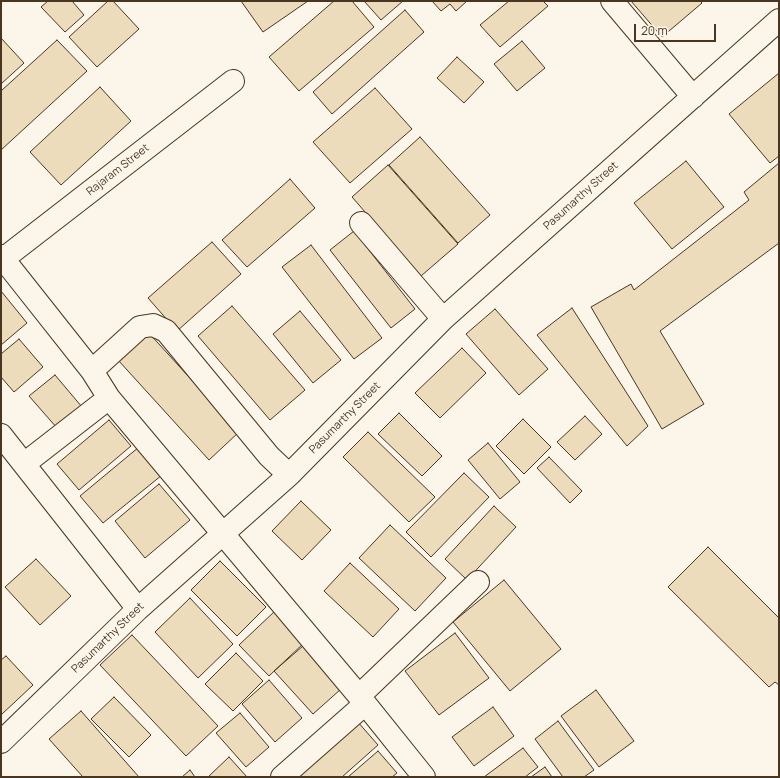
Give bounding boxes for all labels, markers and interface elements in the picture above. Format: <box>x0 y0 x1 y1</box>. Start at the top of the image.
scale bar <box>636 16 718 42</box>
text: 20 m <box>641 22 668 39</box>
street label: Rajaram Street <box>84 142 152 198</box>
street label: Pasumarthy Street <box>541 159 621 233</box>
street label: Pasumarthy Street <box>307 380 383 456</box>
street label: Pasumarthy Street <box>69 600 147 676</box>

